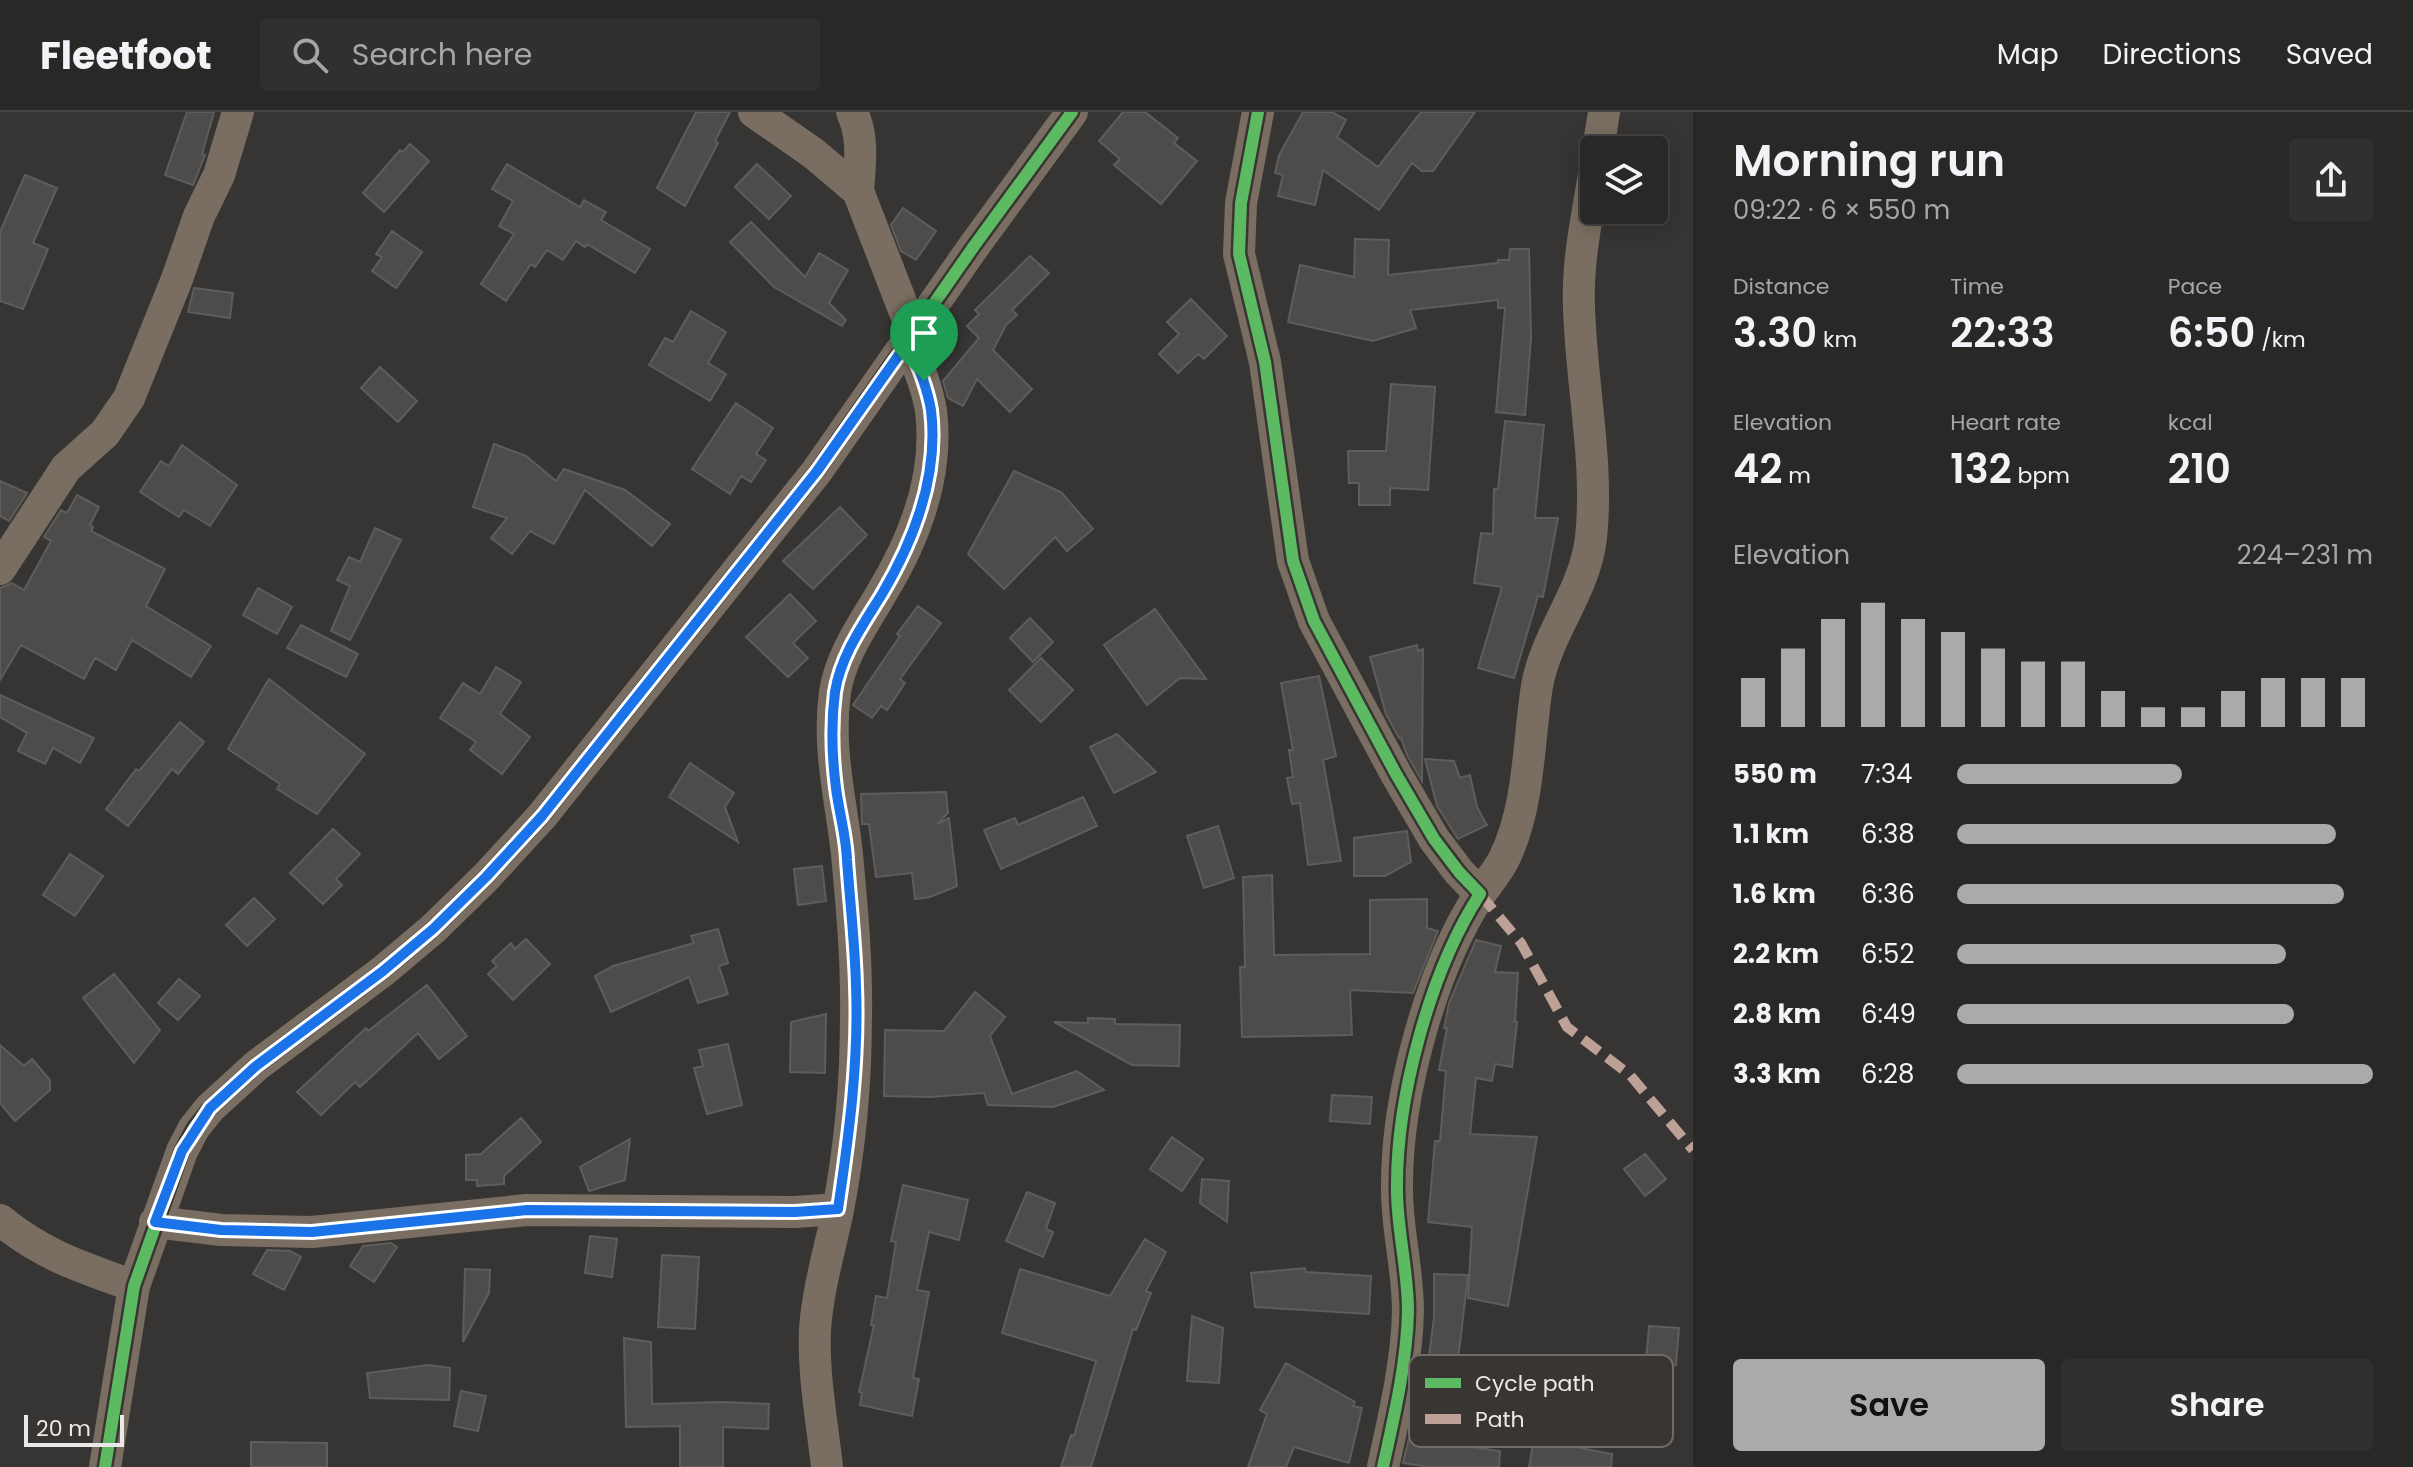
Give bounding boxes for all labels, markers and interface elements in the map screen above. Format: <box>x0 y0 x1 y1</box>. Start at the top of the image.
search box <box>260 19 820 91</box>
text: Fleetfoot <box>40 29 212 82</box>
icon: search <box>288 33 332 77</box>
text: Search here <box>352 33 532 76</box>
text: Map <box>1997 35 2059 74</box>
text: Directions <box>2103 35 2242 74</box>
text: Saved <box>2286 35 2373 74</box>
text: Morning run <box>1733 130 2005 191</box>
map controls <box>1580 136 1668 224</box>
button: layers <box>1580 136 1668 224</box>
button: share <box>2289 138 2373 222</box>
text: 09:22 · 6 × 550 m <box>1733 192 1950 228</box>
text: Distance <box>1733 271 1829 302</box>
text: Time <box>1950 271 2004 302</box>
text: Pace <box>2168 271 2222 302</box>
pin <box>890 299 958 381</box>
text: 3.30 <box>1733 305 1817 361</box>
text: 22:33 <box>1950 305 2055 361</box>
text: 6:50 <box>2168 305 2255 361</box>
icon: arrive <box>902 311 946 355</box>
text: km <box>1817 324 1857 355</box>
text: /km <box>2255 324 2306 355</box>
text: Elevation <box>1733 407 1832 438</box>
text: Heart rate <box>1950 407 2061 438</box>
text: kcal <box>2168 407 2213 438</box>
text: 42 <box>1733 441 1782 497</box>
text: 132 <box>1950 441 2012 497</box>
text: 210 <box>2168 441 2231 497</box>
text: m <box>1782 460 1811 491</box>
text: bpm <box>2012 460 2070 491</box>
text: Elevation <box>1733 537 1850 573</box>
text: 224–231 m <box>2237 537 2373 573</box>
text: 550 m <box>1733 756 1817 792</box>
text: 7:34 <box>1861 756 1912 792</box>
text: 1.1 km <box>1733 816 1809 852</box>
text: 6:38 <box>1861 816 1915 852</box>
text: 1.6 km <box>1733 876 1816 912</box>
text: 6:36 <box>1861 876 1915 912</box>
text: 2.2 km <box>1733 936 1819 972</box>
text: 6:52 <box>1861 936 1914 972</box>
text: 2.8 km <box>1733 996 1821 1032</box>
text: 6:49 <box>1861 996 1916 1032</box>
text: 3.3 km <box>1733 1056 1821 1092</box>
text: 6:28 <box>1861 1056 1914 1092</box>
legend <box>1409 1355 1673 1447</box>
button: Save <box>1733 1359 2045 1451</box>
button: Share <box>2061 1359 2373 1451</box>
text: Cycle path <box>1475 1368 1594 1399</box>
text: Path <box>1475 1404 1525 1435</box>
scale bar <box>24 1411 124 1447</box>
text: 20 m <box>36 1413 91 1444</box>

